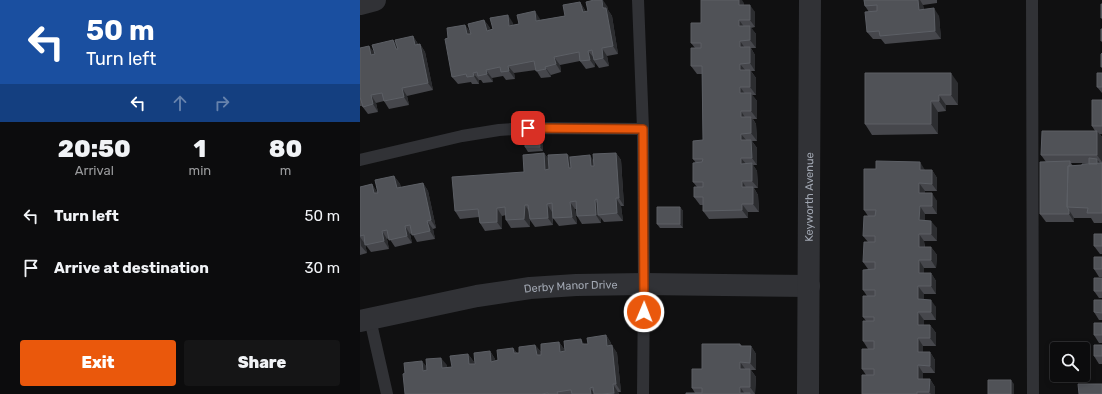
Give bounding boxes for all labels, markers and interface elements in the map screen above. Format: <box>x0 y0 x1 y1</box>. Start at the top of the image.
text: 50 m <box>86 14 155 47</box>
icon: left <box>20 16 72 68</box>
text: Turn left <box>86 48 156 70</box>
icon: left <box>127 92 149 114</box>
icon: ahead <box>169 92 191 114</box>
icon: right <box>211 92 233 114</box>
pin <box>511 111 545 145</box>
icon: arrive <box>517 117 539 139</box>
text: 20:50 <box>58 135 131 163</box>
text: 1 <box>194 135 206 163</box>
text: 80 <box>269 135 302 163</box>
street label: Keyworth Avenue <box>802 152 816 242</box>
text: Arrival <box>75 163 114 178</box>
text: min <box>189 163 211 178</box>
text: m <box>280 163 291 178</box>
icon: left <box>20 205 42 227</box>
text: Turn left <box>54 207 119 225</box>
text: 50 m <box>305 207 340 225</box>
icon: arrive <box>20 257 42 279</box>
text: Arrive at destination <box>54 259 209 277</box>
text: 30 m <box>304 259 340 277</box>
street label: Derby Manor Drive <box>523 278 618 295</box>
position arrow <box>623 291 665 333</box>
button: Exit <box>20 340 176 386</box>
button: Share <box>184 340 340 386</box>
map controls <box>1050 342 1090 382</box>
button: search <box>1050 342 1090 382</box>

